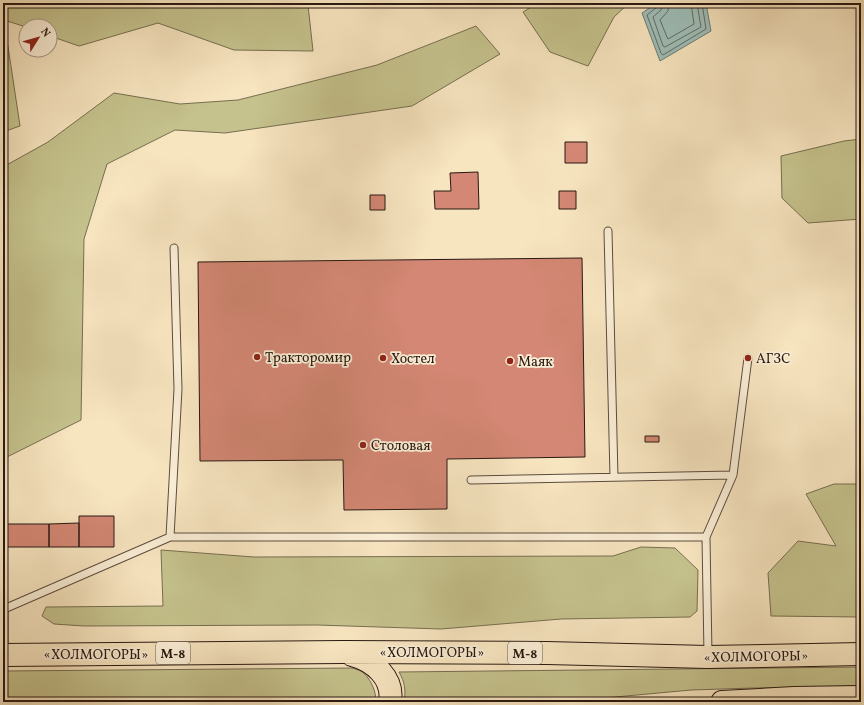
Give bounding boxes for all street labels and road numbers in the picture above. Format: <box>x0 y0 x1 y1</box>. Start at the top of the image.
road number: М-8 <box>156 642 190 664</box>
road number: М-8 <box>508 642 542 664</box>
street label: «ХОЛМОГОРЫ» <box>380 644 484 663</box>
street label: «ХОЛМОГОРЫ» <box>44 646 148 665</box>
street label: «ХОЛМОГОРЫ» <box>704 647 808 668</box>

